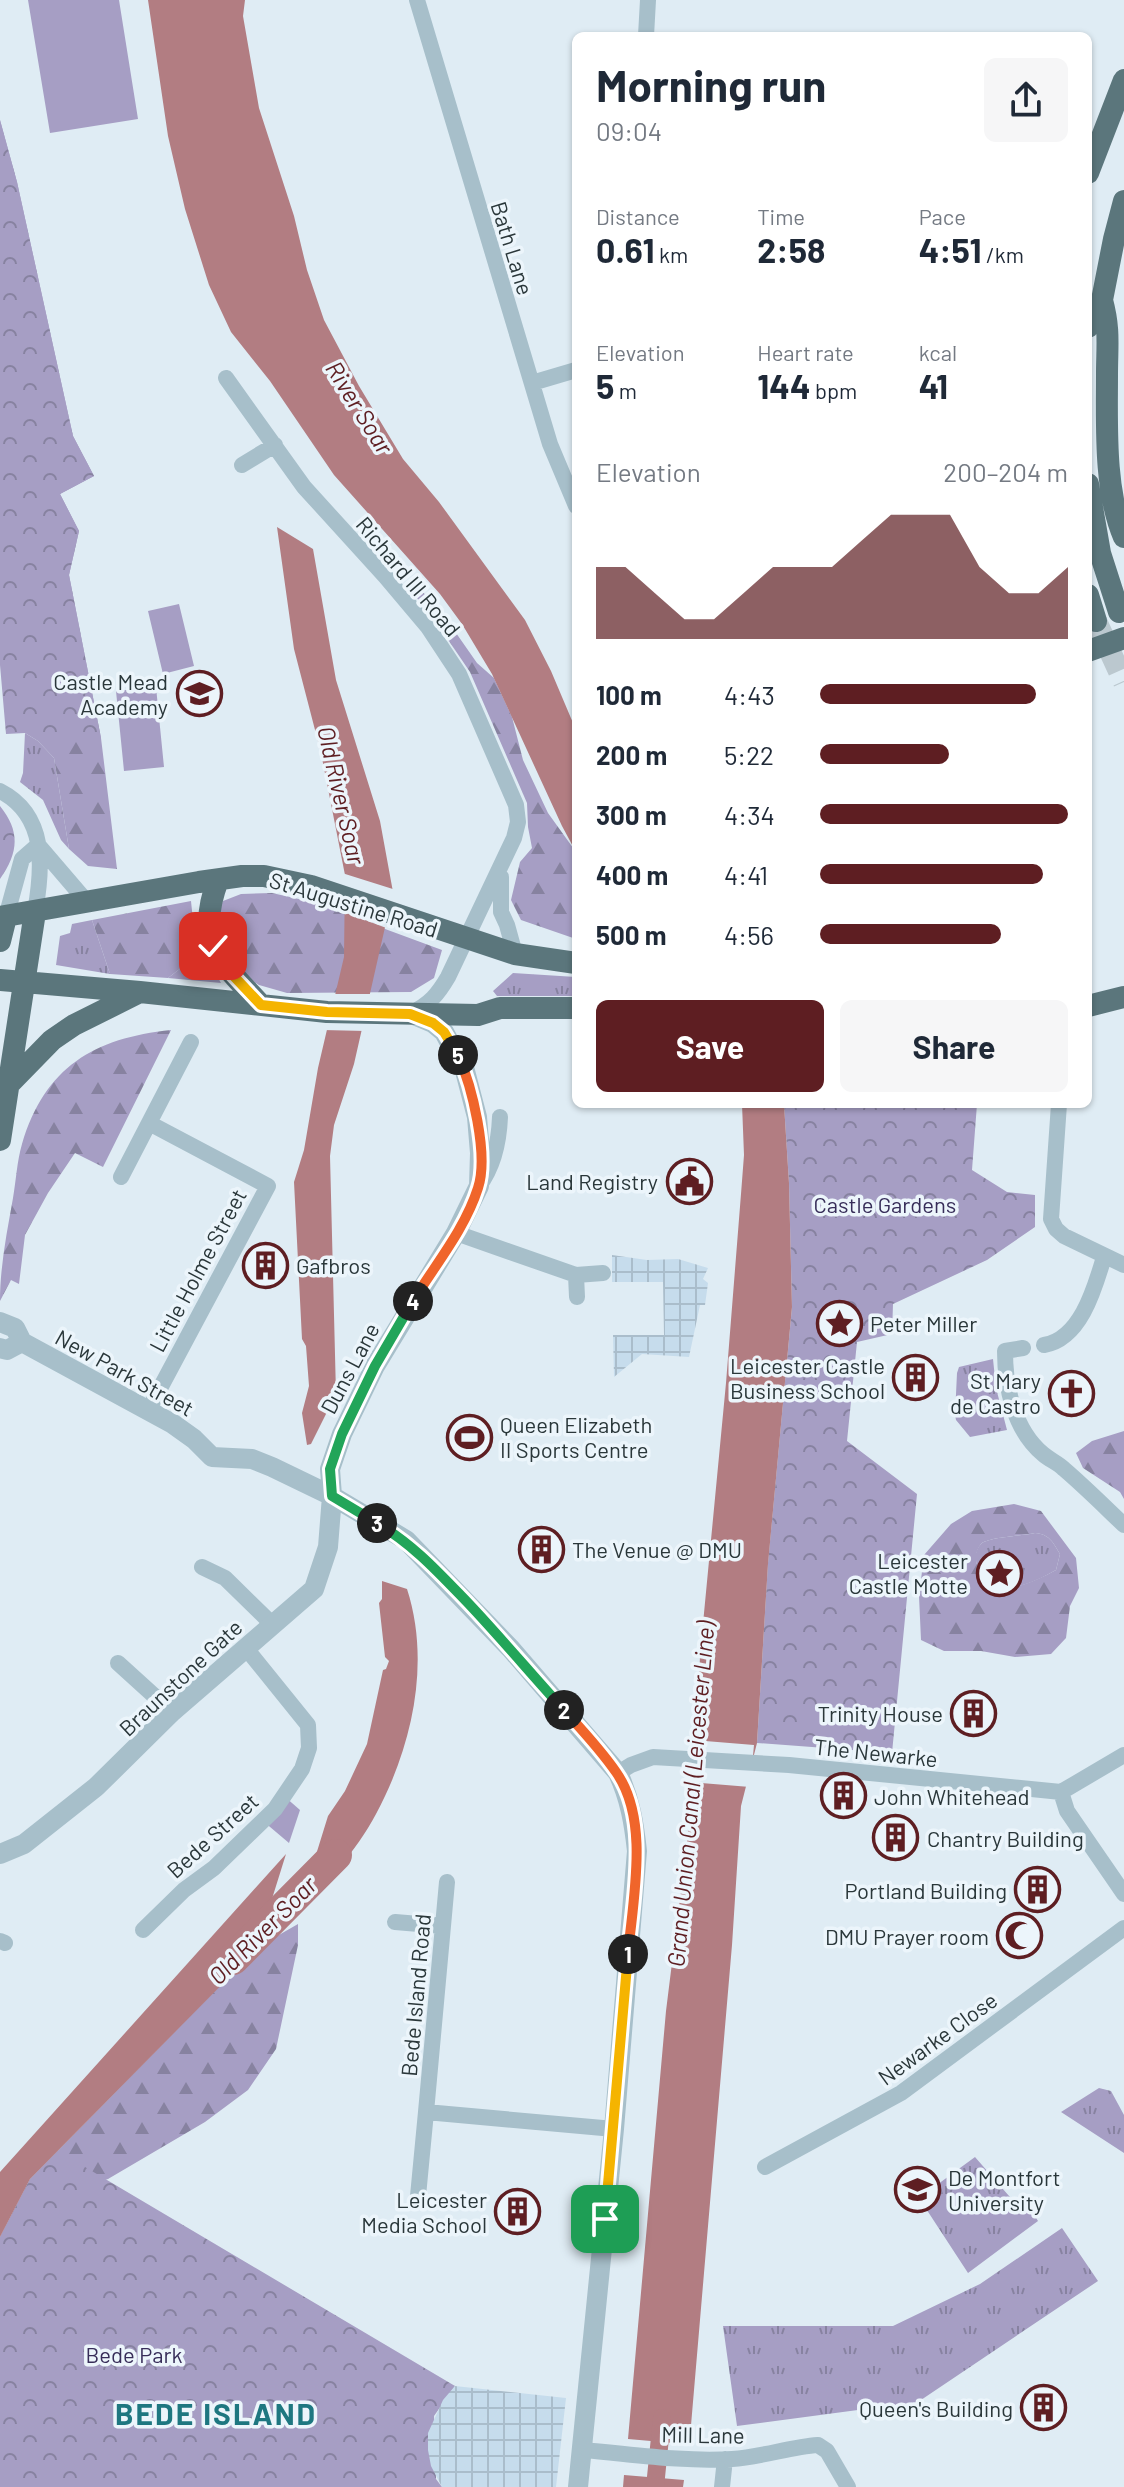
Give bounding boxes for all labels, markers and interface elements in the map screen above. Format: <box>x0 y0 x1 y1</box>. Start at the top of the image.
text: Morning run <box>596 58 826 111</box>
button: share <box>984 58 1068 142</box>
text: 09:04 <box>596 115 662 146</box>
street label: Bath Lane <box>486 198 540 298</box>
text: Distance <box>596 203 680 229</box>
text: Time <box>757 203 805 229</box>
text: Pace <box>919 203 966 229</box>
text: 0.61 <box>596 229 655 270</box>
text: 2:58 <box>757 229 825 270</box>
text: 4:51 <box>919 229 982 270</box>
text: km <box>655 241 688 267</box>
text: /km <box>982 241 1024 267</box>
text: Elevation <box>596 339 685 365</box>
text: Heart rate <box>757 339 854 365</box>
text: kcal <box>919 339 957 365</box>
water label: River Soar <box>320 355 401 460</box>
text: 5 <box>596 365 614 406</box>
text: 144 <box>757 365 811 406</box>
text: 41 <box>919 365 948 406</box>
text: m <box>614 377 637 403</box>
text: bpm <box>811 377 857 403</box>
text: Elevation <box>596 456 701 487</box>
text: 200–204 m <box>943 456 1068 487</box>
street label: Richard III Road <box>351 511 467 641</box>
place label: Castle Mead Academy <box>53 668 168 719</box>
school or university icon: Castle Mead Academy <box>175 670 223 718</box>
text: 100 m <box>596 679 662 710</box>
text: 4:43 <box>724 679 775 710</box>
water label: Old River Soar <box>312 723 372 868</box>
text: 200 m <box>596 739 667 770</box>
text: 5:22 <box>724 739 774 770</box>
text: 300 m <box>596 799 667 830</box>
text: 4:34 <box>724 799 775 830</box>
text: 400 m <box>596 859 668 890</box>
text: 4:41 <box>724 859 768 890</box>
street label: St Augustine Road <box>267 866 441 942</box>
pin <box>179 912 247 980</box>
text: 500 m <box>596 919 667 950</box>
text: 4:56 <box>724 919 774 950</box>
icon: check <box>191 924 235 968</box>
button: Save <box>596 1000 824 1092</box>
button: Share <box>840 1000 1068 1092</box>
pin: 5 <box>438 1035 478 1075</box>
text: 5 <box>452 1042 464 1068</box>
public building icon: Land Registry <box>665 1157 713 1205</box>
place label: Land Registry <box>526 1168 658 1194</box>
street label: Little Holme Street <box>143 1184 251 1356</box>
park label: Castle Gardens <box>814 1191 956 1217</box>
building icon: Gafbros <box>241 1241 289 1289</box>
place label: Gafbros <box>296 1252 371 1278</box>
pin: 4 <box>393 1281 433 1321</box>
text: 4 <box>406 1288 420 1314</box>
place icon: Peter Miller <box>815 1299 863 1347</box>
place label: Peter Miller <box>870 1310 977 1336</box>
street label: Duns Lane <box>314 1318 384 1418</box>
street label: New Park Street <box>51 1323 199 1421</box>
place label: Leicester Castle Business School <box>730 1352 885 1403</box>
building icon: Leicester Castle Business School <box>892 1354 940 1402</box>
place label: St Mary de Castro <box>950 1367 1041 1418</box>
church icon: St Mary de Castro <box>1048 1369 1096 1417</box>
place label: Queen Elizabeth II Sports Centre <box>500 1411 652 1462</box>
sports icon: Queen Elizabeth II Sports Centre <box>445 1413 493 1461</box>
pin: 3 <box>357 1503 397 1543</box>
text: 3 <box>371 1510 383 1536</box>
building icon: The Venue @ DMU <box>517 1525 565 1573</box>
place label: The Venue @ DMU <box>572 1536 742 1562</box>
place label: Leicester Castle Motte <box>849 1547 968 1598</box>
place icon: Leicester Castle Motte <box>975 1549 1023 1597</box>
street label: Braunstone Gate <box>113 1613 247 1741</box>
water label: Grand Union Canal (Leicester Line) <box>660 1619 720 1968</box>
building icon: Trinity House <box>950 1689 998 1737</box>
pin: 2 <box>544 1690 584 1730</box>
text: 2 <box>558 1697 570 1723</box>
place label: Trinity House <box>818 1700 943 1726</box>
street label: The Newarke <box>813 1733 939 1771</box>
building icon: John Whitehead <box>819 1772 867 1820</box>
place label: John Whitehead <box>874 1783 1030 1809</box>
street label: Bede Street <box>161 1787 263 1883</box>
building icon: Chantry Building <box>872 1814 920 1862</box>
place label: Chantry Building <box>927 1825 1084 1851</box>
building icon: Portland Building <box>1014 1866 1062 1914</box>
water label: Old River Soar <box>202 1869 323 1990</box>
place label: Portland Building <box>844 1877 1007 1903</box>
mosque icon: DMU Prayer room <box>996 1912 1044 1960</box>
street label: Bede Island Road <box>395 1913 435 2077</box>
place label: DMU Prayer room <box>825 1923 989 1949</box>
pin: 1 <box>608 1934 648 1974</box>
text: 1 <box>624 1941 632 1967</box>
street label: Newarke Close <box>872 1986 1002 2090</box>
place label: De Montfort University <box>948 2164 1060 2215</box>
school or university icon: De Montfort University <box>893 2166 941 2214</box>
pin <box>571 2185 639 2253</box>
place label: Leicester Media School <box>361 2186 487 2237</box>
building icon: Leicester Media School <box>494 2188 542 2236</box>
icon: arrive <box>583 2197 627 2241</box>
park label: Bede Park <box>86 2341 182 2367</box>
building icon: Queen's Building <box>1020 2384 1068 2432</box>
district label: BEDE ISLAND <box>115 2395 317 2431</box>
place label: Queen's Building <box>859 2395 1013 2421</box>
street label: Mill Lane <box>661 2420 745 2448</box>

